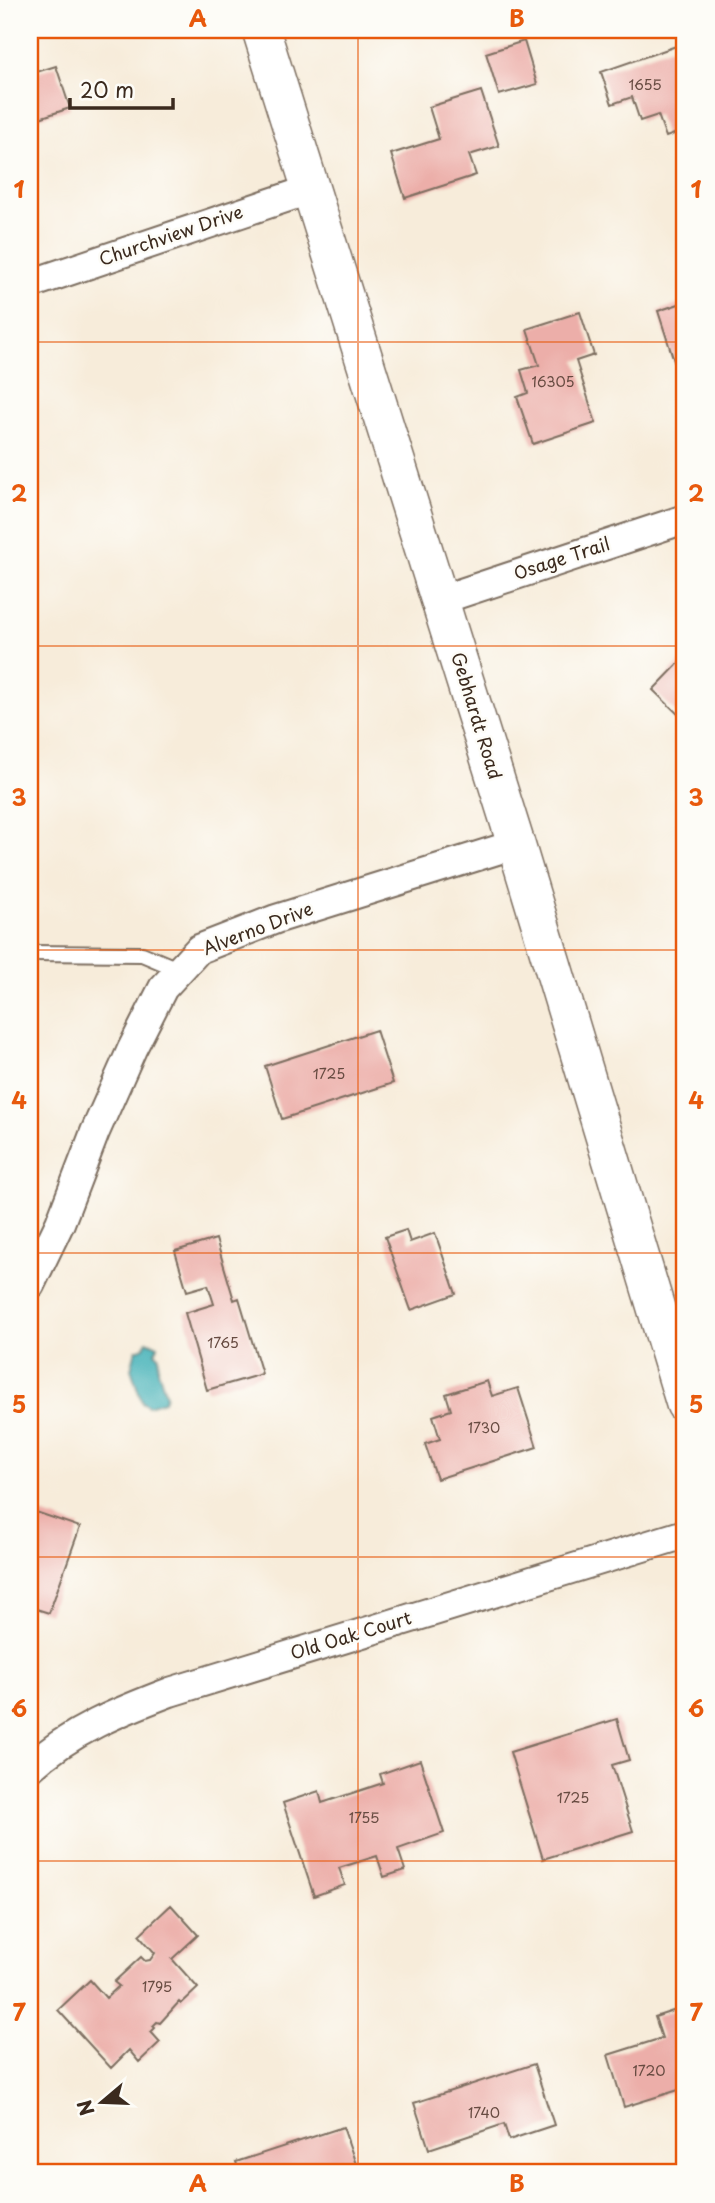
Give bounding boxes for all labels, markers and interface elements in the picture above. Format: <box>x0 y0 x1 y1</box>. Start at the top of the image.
text: A <box>189 0 207 35</box>
text: B <box>509 0 525 35</box>
scale bar <box>70 66 173 110</box>
text: 20 m <box>80 73 134 105</box>
house number: 1655 <box>628 74 662 95</box>
text: 1 <box>14 171 25 206</box>
text: 1 <box>691 171 702 206</box>
street label: Churchview Drive <box>95 197 246 272</box>
house number: 16305 <box>531 371 575 392</box>
text: 2 <box>11 475 27 510</box>
text: 2 <box>688 475 704 510</box>
street label: Osage Trail <box>510 529 613 586</box>
street label: Gebhardt Road <box>445 649 510 783</box>
text: 3 <box>11 779 27 814</box>
text: 3 <box>688 779 704 814</box>
street label: Alverno Drive <box>198 894 317 961</box>
house number: 1725 <box>313 1063 345 1084</box>
text: 4 <box>11 1082 27 1117</box>
text: 4 <box>688 1082 704 1117</box>
house number: 1765 <box>207 1332 239 1353</box>
text: 5 <box>12 1386 26 1421</box>
text: 5 <box>689 1386 703 1421</box>
house number: 1730 <box>468 1417 500 1438</box>
street label: Old Oak Court <box>287 1603 414 1666</box>
text: 6 <box>11 1690 27 1725</box>
text: 6 <box>688 1690 704 1725</box>
house number: 1725 <box>557 1787 589 1808</box>
house number: 1755 <box>349 1807 379 1828</box>
house number: 1795 <box>142 1976 172 1997</box>
text: 7 <box>12 1994 26 2029</box>
text: 7 <box>689 1994 703 2029</box>
house number: 1720 <box>632 2060 666 2081</box>
north arrow <box>66 2066 136 2136</box>
text: N <box>69 2096 101 2120</box>
house number: 1740 <box>468 2102 500 2123</box>
text: A <box>189 2165 207 2200</box>
text: B <box>509 2165 525 2200</box>

